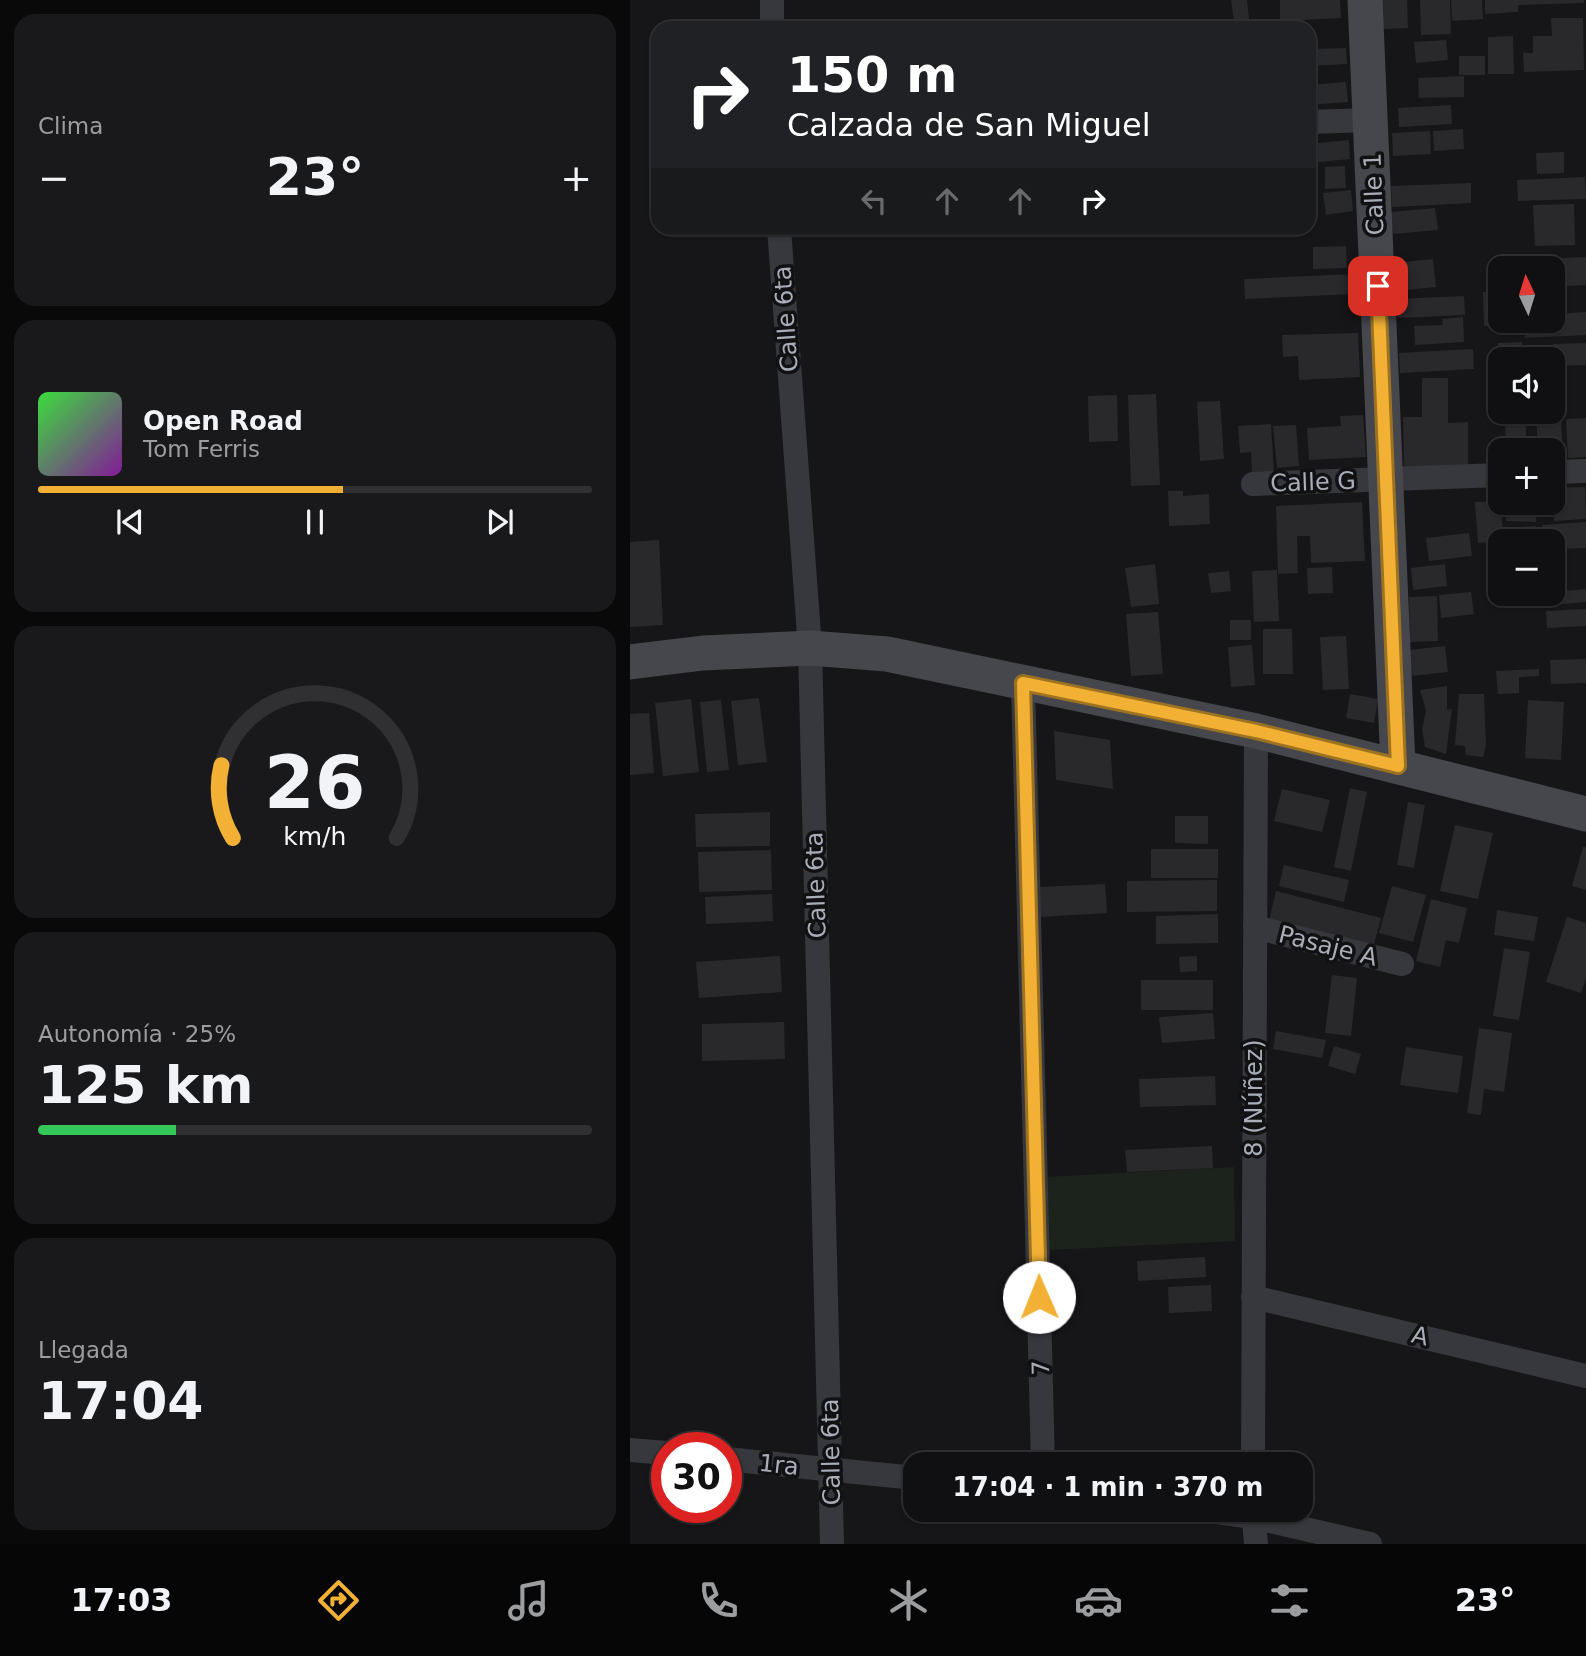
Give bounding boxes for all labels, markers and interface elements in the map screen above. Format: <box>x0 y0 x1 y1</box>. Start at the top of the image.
text: 150 m <box>787 47 957 104</box>
icon: right <box>672 49 763 140</box>
text: Calzada de San Miguel <box>787 106 1151 144</box>
text: Clima <box>38 113 103 139</box>
text: 23° <box>266 147 364 207</box>
street label: Calle 1 <box>1359 152 1389 236</box>
text: − <box>38 156 70 200</box>
text: + <box>560 156 592 200</box>
icon: left <box>855 182 893 220</box>
icon: ahead <box>928 182 966 220</box>
icon: ahead <box>1001 182 1039 220</box>
icon: right <box>1074 182 1112 220</box>
pin <box>1348 256 1408 316</box>
north arrow <box>1488 256 1564 332</box>
map controls <box>1488 256 1565 606</box>
street label: Calle 6ta <box>768 265 804 373</box>
icon: arrive <box>1359 267 1397 305</box>
button: sound <box>1488 347 1565 424</box>
text: Open Road <box>143 406 303 436</box>
text: Tom Ferris <box>143 436 260 462</box>
button: + <box>1488 438 1565 515</box>
street label: Calle G <box>1270 467 1356 497</box>
icon: previous <box>111 503 149 541</box>
icon: pause <box>296 503 334 541</box>
icon: next <box>481 503 519 541</box>
button: − <box>1488 529 1565 606</box>
text: 26 <box>264 740 366 825</box>
text: km/h <box>283 822 347 851</box>
street label: Calle 6ta <box>800 831 832 939</box>
street label: Pasaje A <box>1276 920 1381 972</box>
text: Autonomía · 25% <box>38 1021 236 1047</box>
street label: 8 (Núñez) <box>1240 1039 1268 1157</box>
text: 125 km <box>38 1055 253 1115</box>
position arrow <box>1002 1260 1076 1334</box>
street label: A <box>1409 1321 1432 1352</box>
text: Llegada <box>38 1337 129 1363</box>
street label: 7 <box>1027 1360 1055 1376</box>
text: 17:04 <box>38 1371 204 1431</box>
street label: Calle 6ta <box>816 1398 846 1506</box>
speed limit sign: 30 <box>651 1432 742 1523</box>
street label: 1ra <box>758 1449 800 1481</box>
text: 17:04 · 1 min · 370 m <box>953 1472 1263 1502</box>
icon: directions <box>314 1576 363 1625</box>
icon: music <box>504 1576 553 1625</box>
icon: phone <box>694 1576 743 1625</box>
icon: climate <box>884 1576 933 1625</box>
icon: car <box>1074 1576 1123 1625</box>
icon: filters <box>1265 1576 1314 1625</box>
text: 17:03 <box>71 1581 172 1619</box>
text: 23° <box>1455 1581 1515 1619</box>

